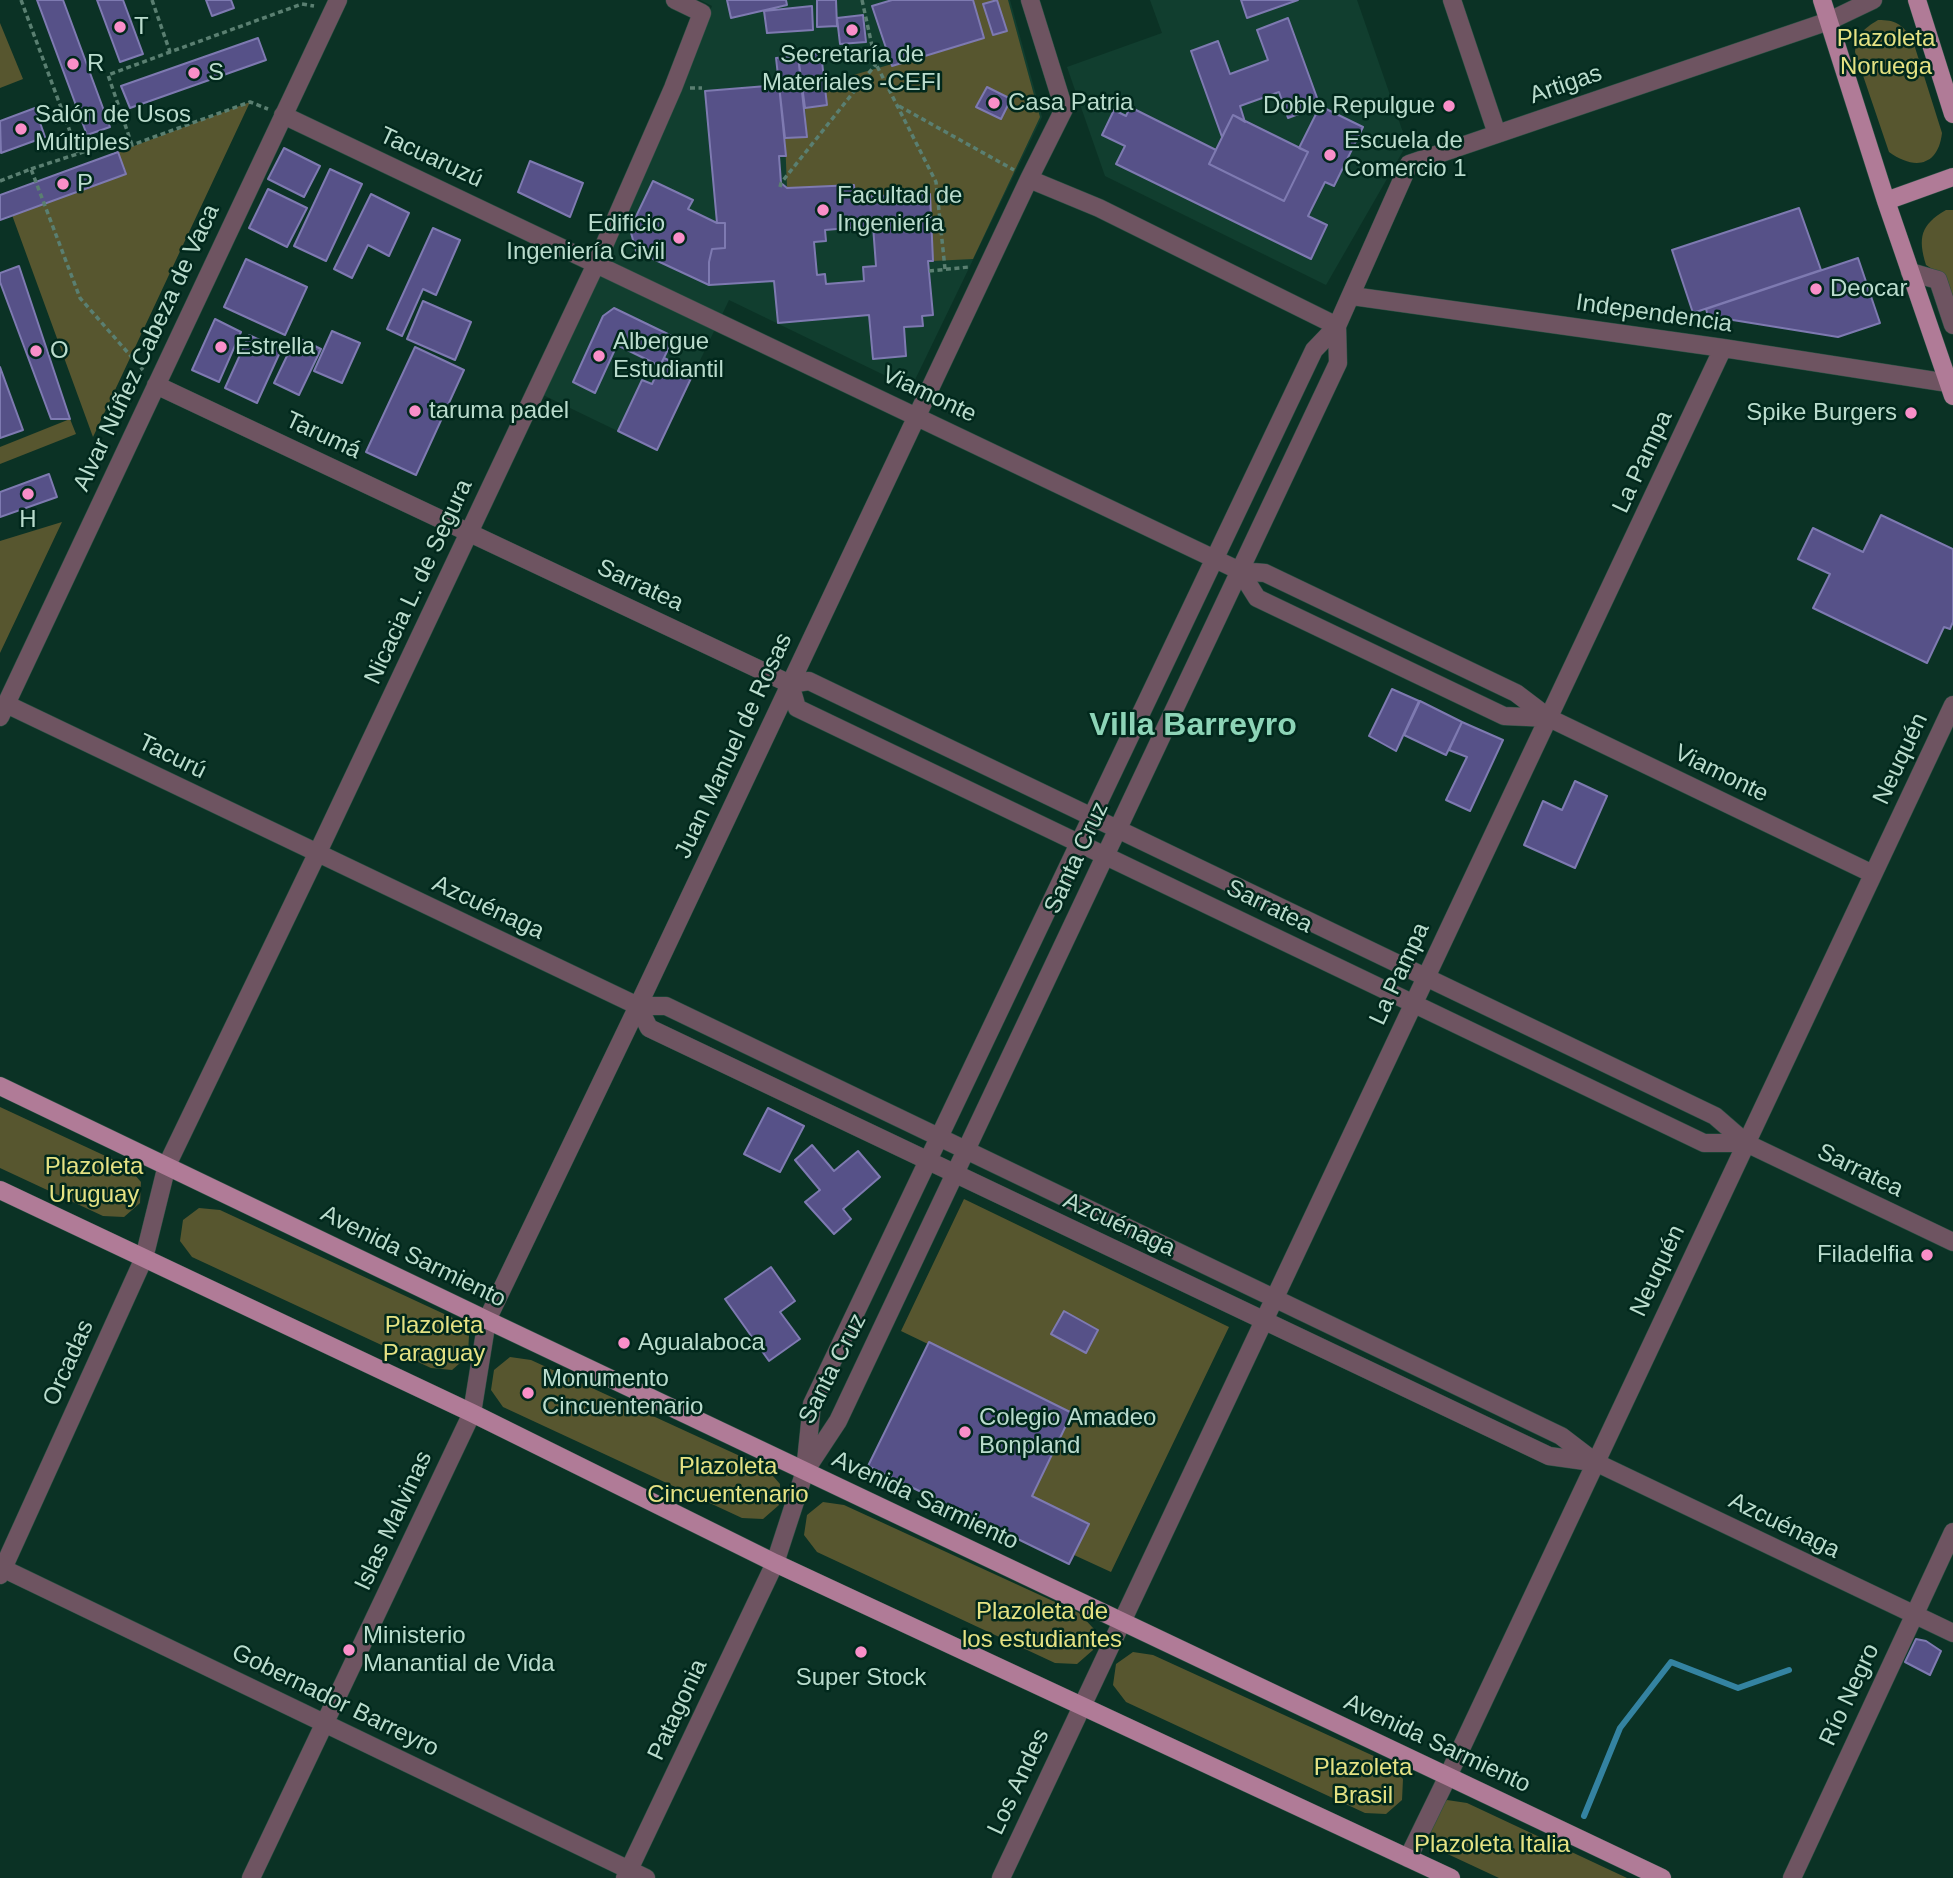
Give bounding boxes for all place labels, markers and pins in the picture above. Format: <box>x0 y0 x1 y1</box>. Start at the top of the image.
place label: T <box>134 13 149 41</box>
marker: T <box>112 19 128 35</box>
marker: Secretaría de Materiales -CEFI <box>844 22 860 38</box>
place label: Secretaría de Materiales -CEFI <box>762 41 942 97</box>
place label: R <box>87 50 104 78</box>
marker: R <box>65 56 81 72</box>
place label: S <box>208 59 224 87</box>
marker: S <box>186 65 202 81</box>
place label: Casa Patria <box>1008 89 1133 117</box>
place label: Doble Repulgue <box>1263 92 1435 120</box>
marker: Casa Patria <box>986 95 1002 111</box>
marker: Doble Repulgue <box>1441 98 1457 114</box>
place label: Salón de Usos Múltiples <box>35 101 191 157</box>
marker: Salón de Usos Múltiples <box>13 121 29 137</box>
place label: Escuela de Comercio 1 <box>1344 127 1467 183</box>
marker: Escuela de Comercio 1 <box>1322 147 1338 163</box>
place label: P <box>77 170 93 198</box>
marker: P <box>55 176 71 192</box>
place label: Facultad de Ingeniería <box>837 182 962 238</box>
marker: Facultad de Ingeniería <box>815 202 831 218</box>
place label: Edificio Ingeniería Civil <box>506 210 665 266</box>
marker: Edificio Ingeniería Civil <box>671 230 687 246</box>
place label: Deocar <box>1830 275 1907 303</box>
marker: Deocar <box>1808 281 1824 297</box>
place label: Albergue Estudiantil <box>613 328 724 384</box>
place label: Estrella <box>235 333 315 361</box>
place label: O <box>50 337 69 365</box>
marker: Estrella <box>213 339 229 355</box>
marker: O <box>28 343 44 359</box>
marker: Albergue Estudiantil <box>591 348 607 364</box>
place label: taruma padel <box>429 397 569 425</box>
place label: Spike Burgers <box>1746 399 1897 427</box>
marker: taruma padel <box>407 403 423 419</box>
marker: Spike Burgers <box>1903 405 1919 421</box>
marker: H <box>20 486 36 502</box>
place label: H <box>19 506 37 534</box>
place label: Filadelfia <box>1817 1241 1913 1269</box>
marker: Filadelfia <box>1919 1247 1935 1263</box>
place label: Agualaboca <box>638 1329 765 1357</box>
marker: Agualaboca <box>616 1335 632 1351</box>
place label: Monumento Cincuentenario <box>542 1365 703 1421</box>
marker: Monumento Cincuentenario <box>520 1385 536 1401</box>
place label: Colegio Amadeo Bonpland <box>979 1404 1156 1460</box>
marker: Colegio Amadeo Bonpland <box>957 1424 973 1440</box>
place label: Ministerio Manantial de Vida <box>363 1622 555 1678</box>
marker: Ministerio Manantial de Vida <box>341 1642 357 1658</box>
marker: Super Stock <box>853 1644 869 1660</box>
place label: Super Stock <box>796 1664 926 1692</box>

